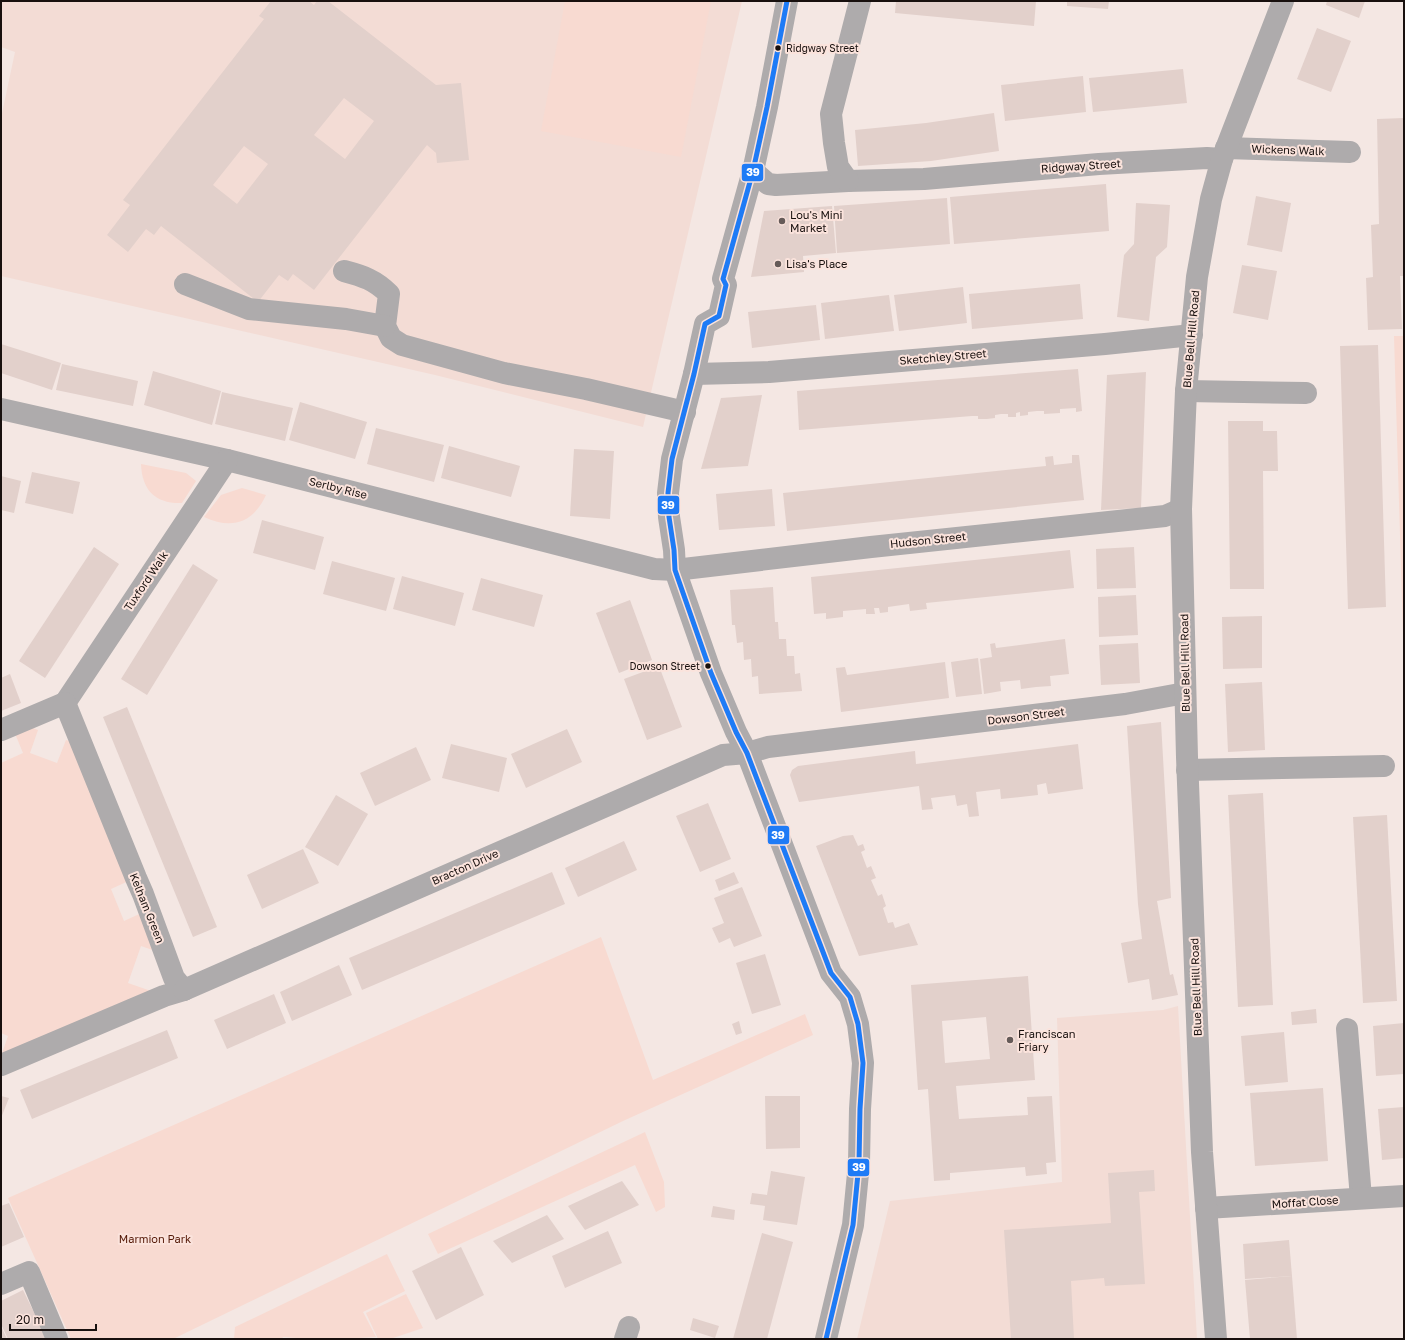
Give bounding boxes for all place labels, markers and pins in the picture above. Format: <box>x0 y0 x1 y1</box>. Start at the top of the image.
place label: Ridgway Street <box>786 42 859 54</box>
marker: Ridgway Street <box>773 43 783 53</box>
place label: Lou's Mini Market <box>790 208 843 234</box>
marker: Lou's Mini Market <box>777 216 787 226</box>
place label: Lisa's Place <box>786 257 847 270</box>
marker: Lisa's Place <box>773 259 783 269</box>
place label: Dowson Street <box>629 660 700 672</box>
marker: Dowson Street <box>703 661 713 671</box>
place label: Franciscan Friary <box>1018 1027 1075 1053</box>
marker: Franciscan Friary <box>1005 1035 1015 1045</box>

